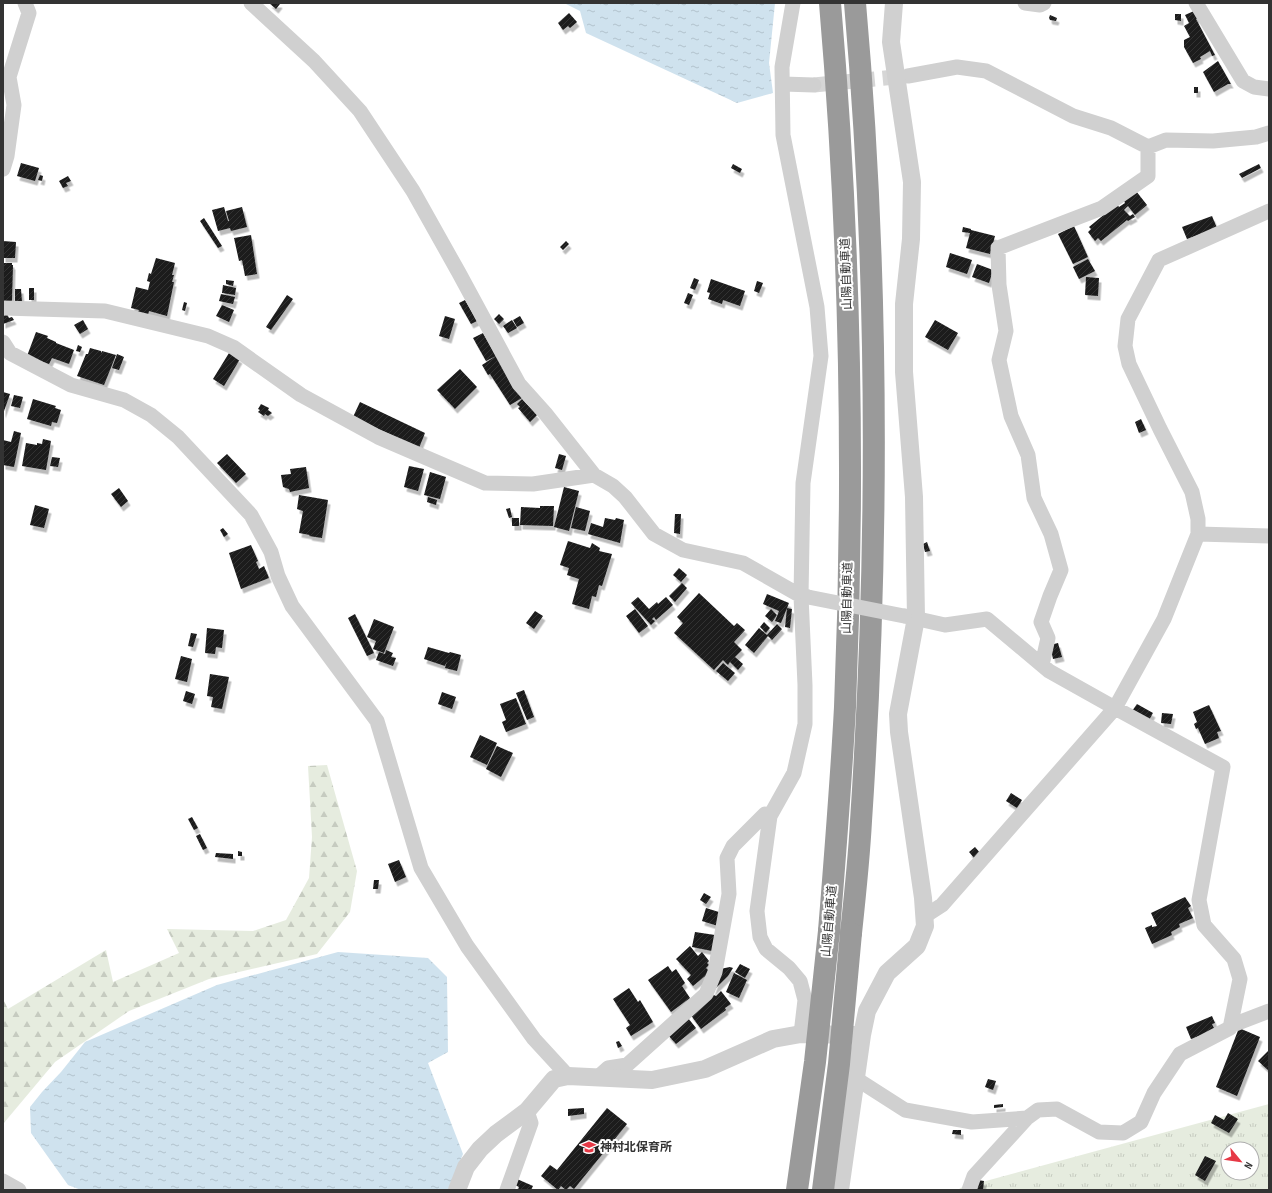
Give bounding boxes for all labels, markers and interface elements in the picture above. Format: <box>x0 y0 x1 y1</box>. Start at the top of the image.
street label: 山陽自動車道 <box>838 238 855 310</box>
street label: 山陽自動車道 <box>839 562 856 634</box>
street label: 山陽自動車道 <box>819 885 840 958</box>
school or university icon: 神村北保育所 <box>581 1139 597 1155</box>
place label: 神村北保育所 <box>600 1140 672 1155</box>
north arrow <box>1220 1141 1260 1181</box>
text: N <box>1241 1160 1255 1171</box>

